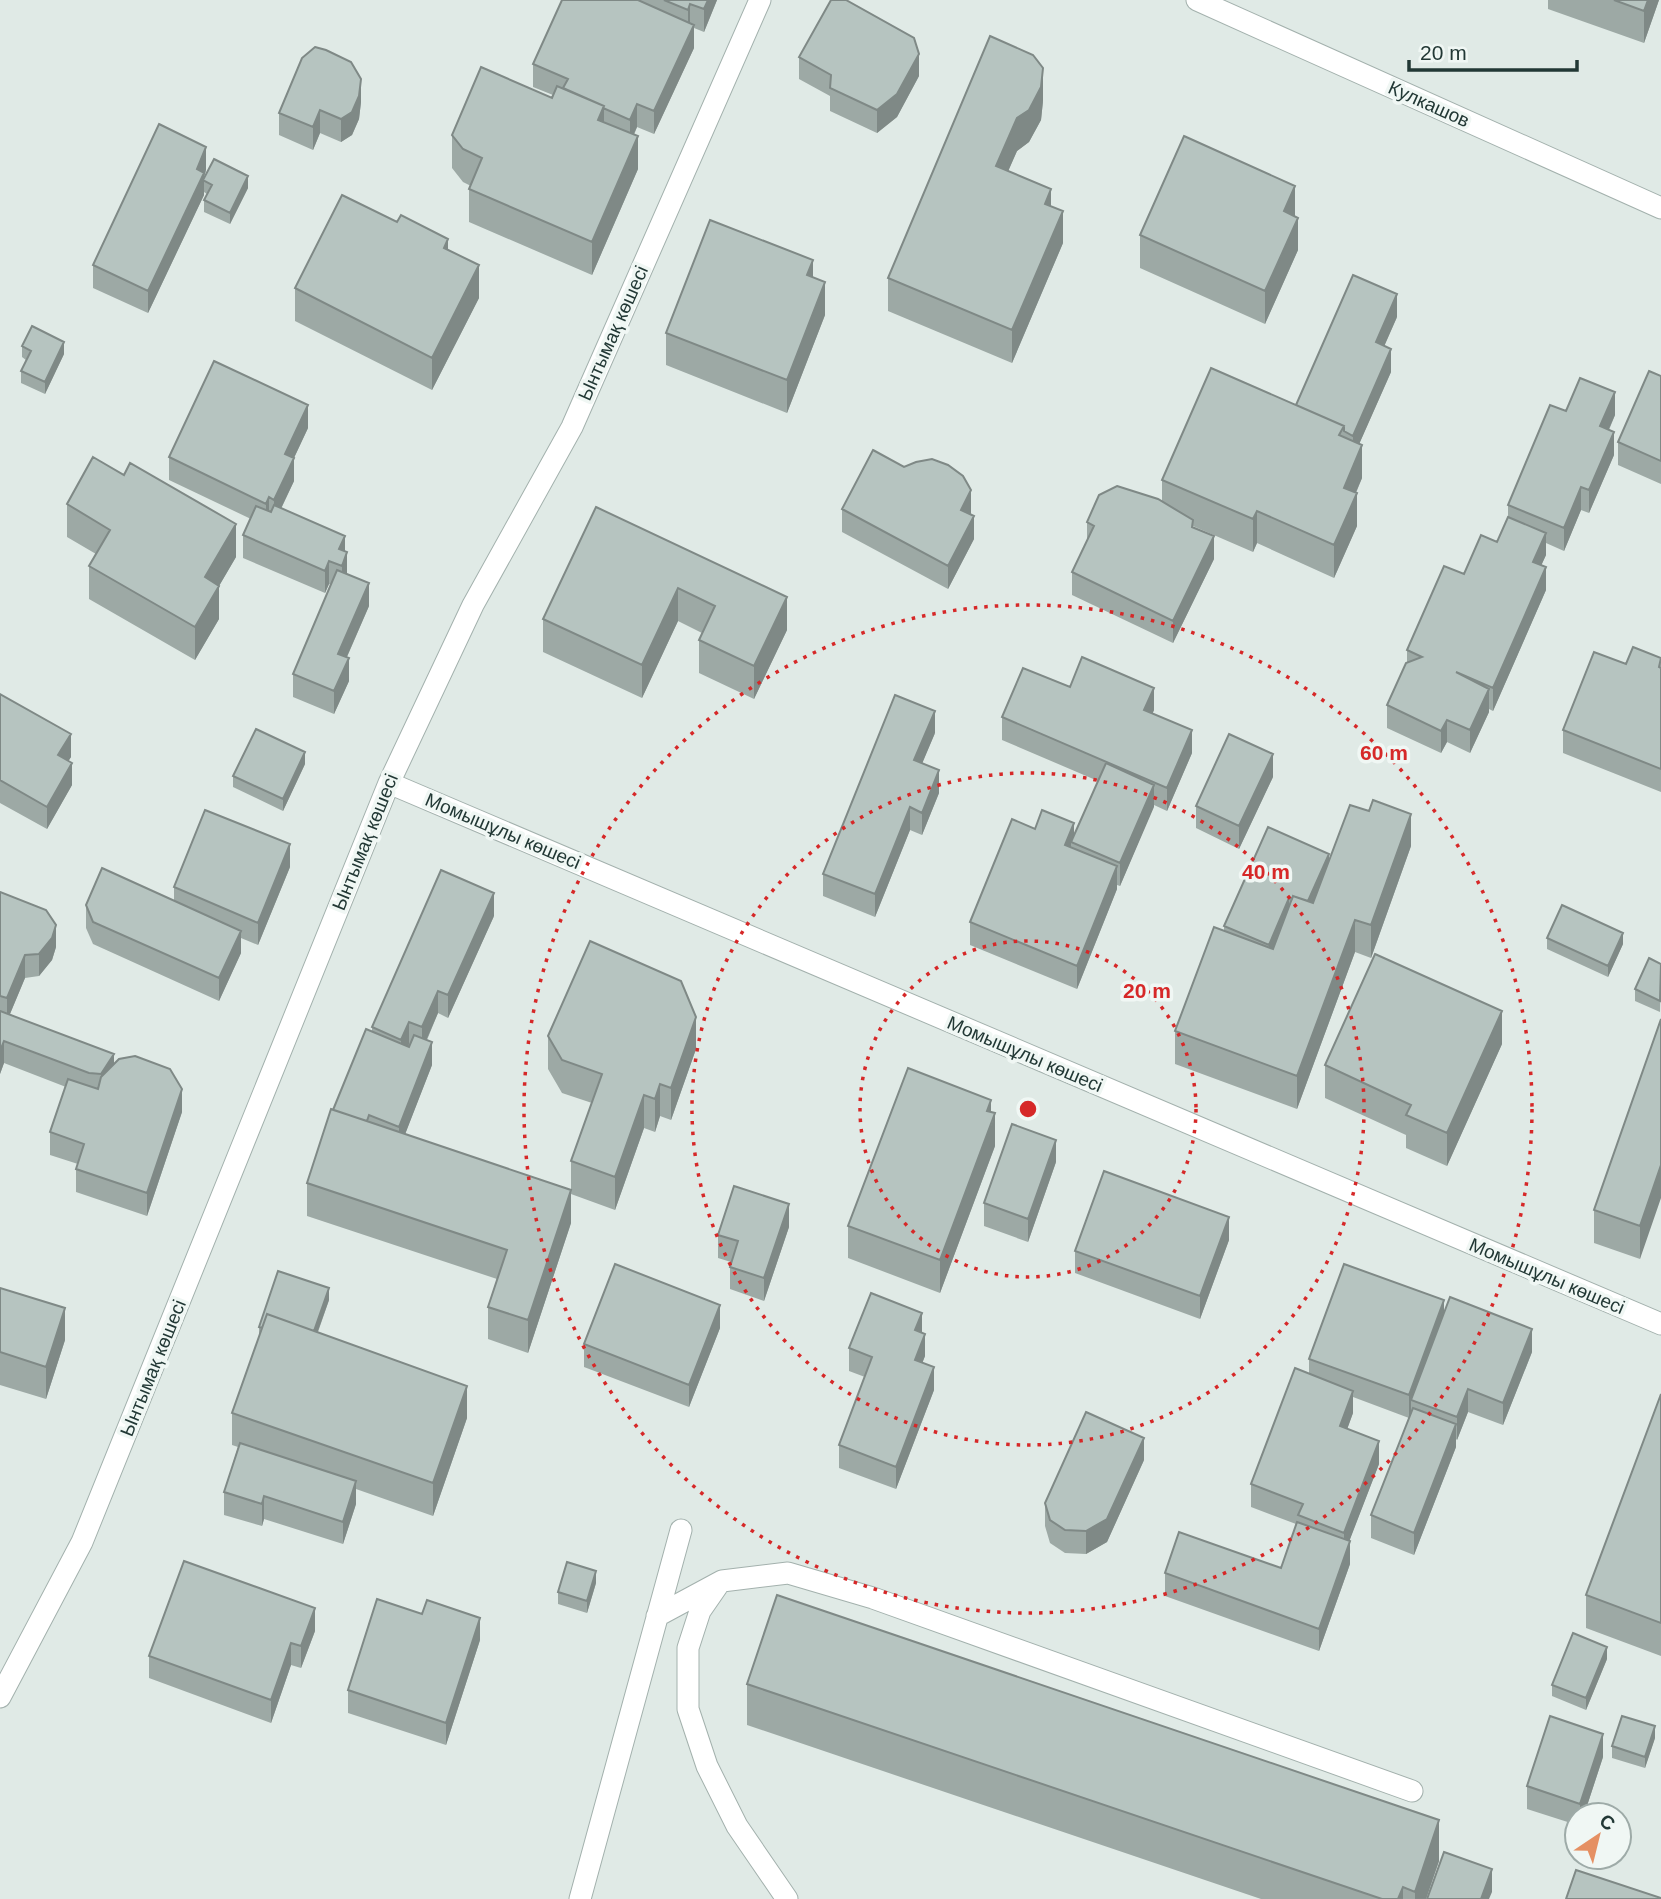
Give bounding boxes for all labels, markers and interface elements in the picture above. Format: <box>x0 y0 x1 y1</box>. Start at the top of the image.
scale bar <box>1409 28 1577 72</box>
text: 20 m <box>1420 41 1467 64</box>
street label: Кулкашов <box>1385 77 1473 131</box>
street label: Ынтымақ көшесі <box>574 262 652 404</box>
text: 60 m <box>1360 741 1408 764</box>
street label: Ынтымақ көшесі <box>328 771 402 913</box>
street label: Момышұлы көшесі <box>422 789 584 873</box>
text: 40 m <box>1242 860 1290 883</box>
text: 20 m <box>1123 979 1171 1002</box>
street label: Момышұлы көшесі <box>944 1012 1106 1096</box>
centre of rings <box>1016 1097 1040 1121</box>
street label: Момышұлы көшесі <box>1466 1234 1628 1318</box>
street label: Ынтымақ көшесі <box>116 1297 190 1439</box>
north arrow <box>1563 1801 1633 1871</box>
text: С <box>1596 1810 1619 1835</box>

